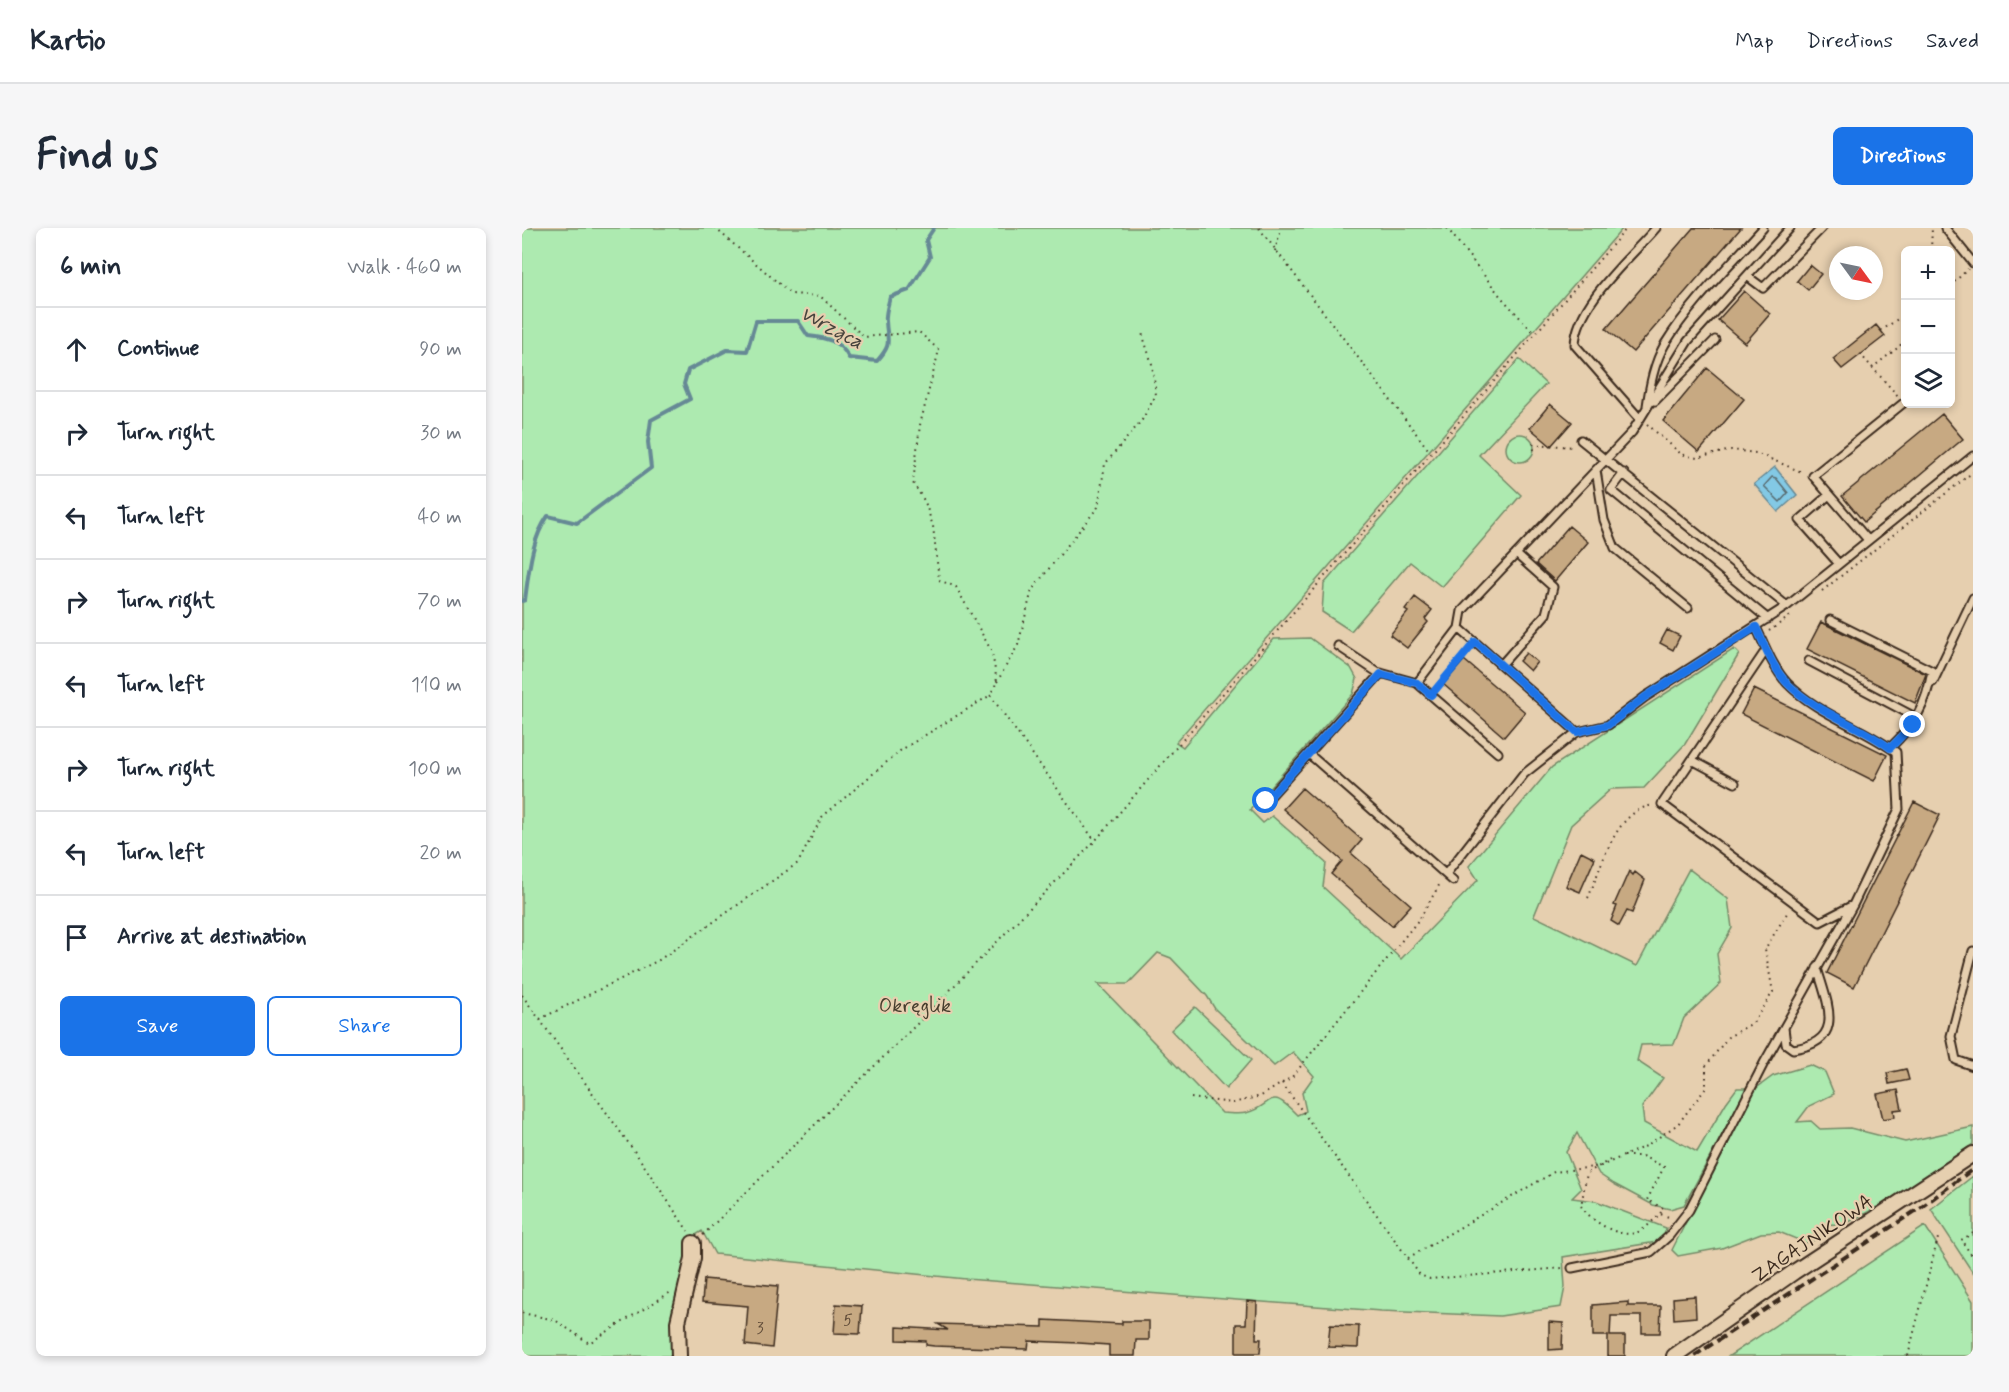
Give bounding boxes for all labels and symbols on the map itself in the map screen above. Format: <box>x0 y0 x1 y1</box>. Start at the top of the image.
north arrow <box>1829 246 1883 300</box>
water label: Wrząca <box>795 300 868 356</box>
route end <box>1899 711 1925 737</box>
route start <box>1252 787 1278 813</box>
park label: Okręglik <box>879 993 951 1020</box>
street label: ZAGAJNIKOWA <box>1747 1189 1879 1290</box>
house number: 5 <box>843 1310 853 1331</box>
house number: 3 <box>756 1318 764 1339</box>

